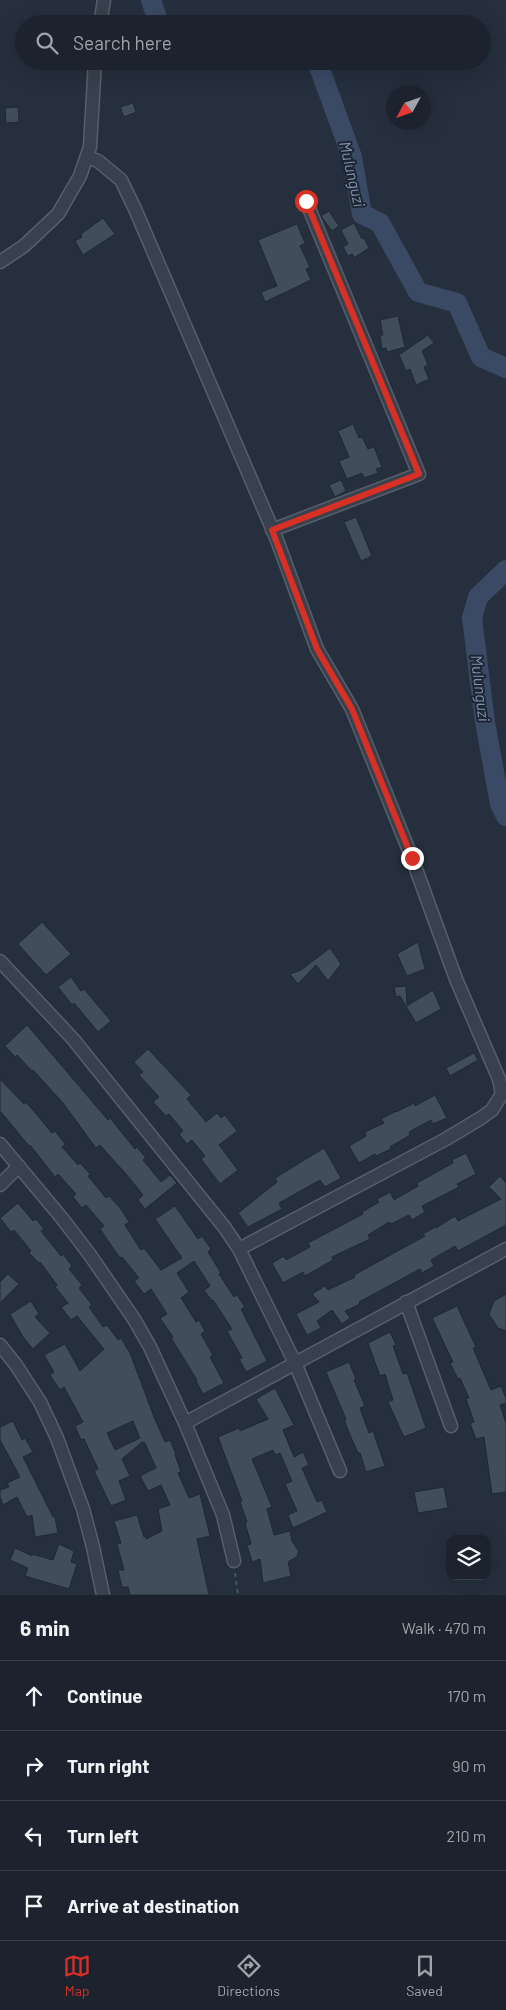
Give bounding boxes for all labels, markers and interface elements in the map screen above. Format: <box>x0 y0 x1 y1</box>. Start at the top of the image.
search box <box>15 15 491 70</box>
icon: search <box>33 29 61 57</box>
text: Search here <box>73 31 172 54</box>
north arrow <box>386 85 431 130</box>
water label: Mulunguzi <box>336 139 370 209</box>
route start <box>295 190 318 213</box>
water label: Mulunguzi <box>467 653 495 723</box>
route end <box>401 847 424 870</box>
map controls <box>446 1535 491 1580</box>
button: layers <box>446 1535 491 1580</box>
text: 6 min <box>20 1615 70 1640</box>
text: Walk · 470 m <box>402 1618 486 1637</box>
icon: ahead <box>20 1682 48 1710</box>
text: Continue <box>67 1684 143 1707</box>
text: 170 m <box>447 1686 486 1705</box>
icon: right <box>20 1752 48 1780</box>
text: Turn right <box>67 1754 149 1777</box>
text: 90 m <box>452 1756 486 1775</box>
icon: left <box>20 1822 48 1850</box>
text: Turn left <box>67 1824 138 1847</box>
text: 210 m <box>447 1826 486 1845</box>
icon: arrive <box>20 1892 48 1920</box>
text: Arrive at destination <box>67 1894 239 1917</box>
tab: Map <box>63 1952 91 1999</box>
tab: Directions <box>217 1952 280 1999</box>
tab: Saved <box>406 1952 443 1999</box>

